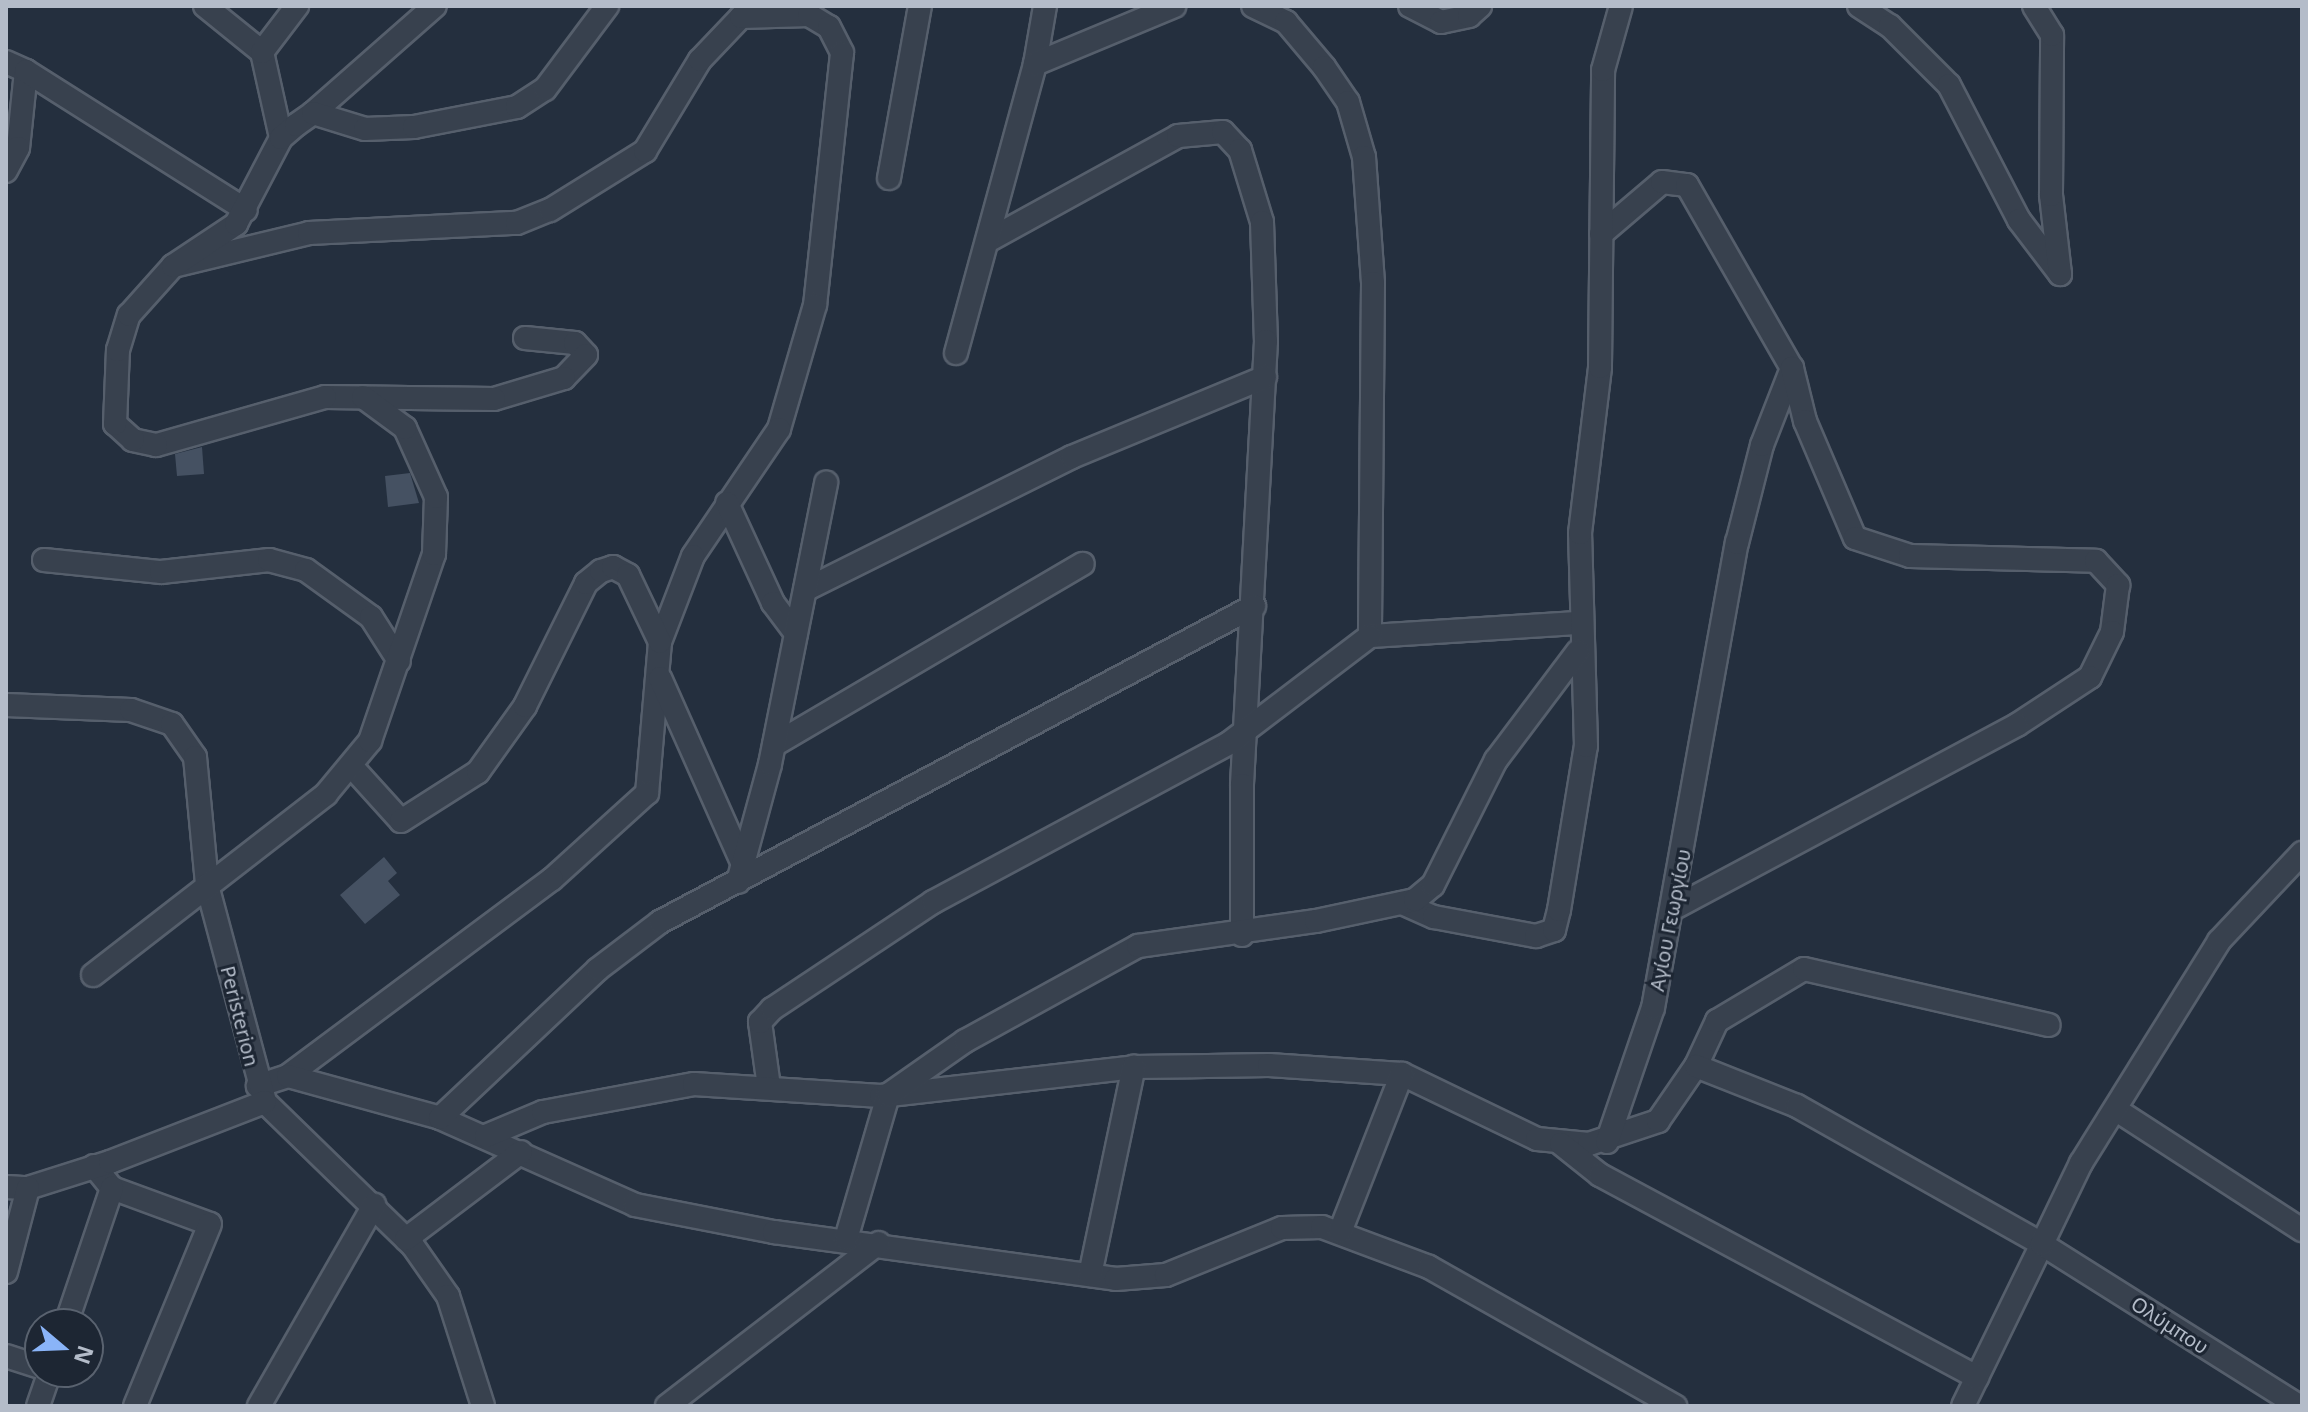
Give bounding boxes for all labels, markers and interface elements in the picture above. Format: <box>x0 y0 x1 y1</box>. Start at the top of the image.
street label: Αγίου Γεωργίου <box>1644 847 1696 993</box>
street label: Peristerion <box>216 963 264 1069</box>
street label: Ολύμπου <box>2127 1291 2213 1359</box>
north arrow <box>24 1308 104 1388</box>
text: N <box>68 1342 102 1368</box>

